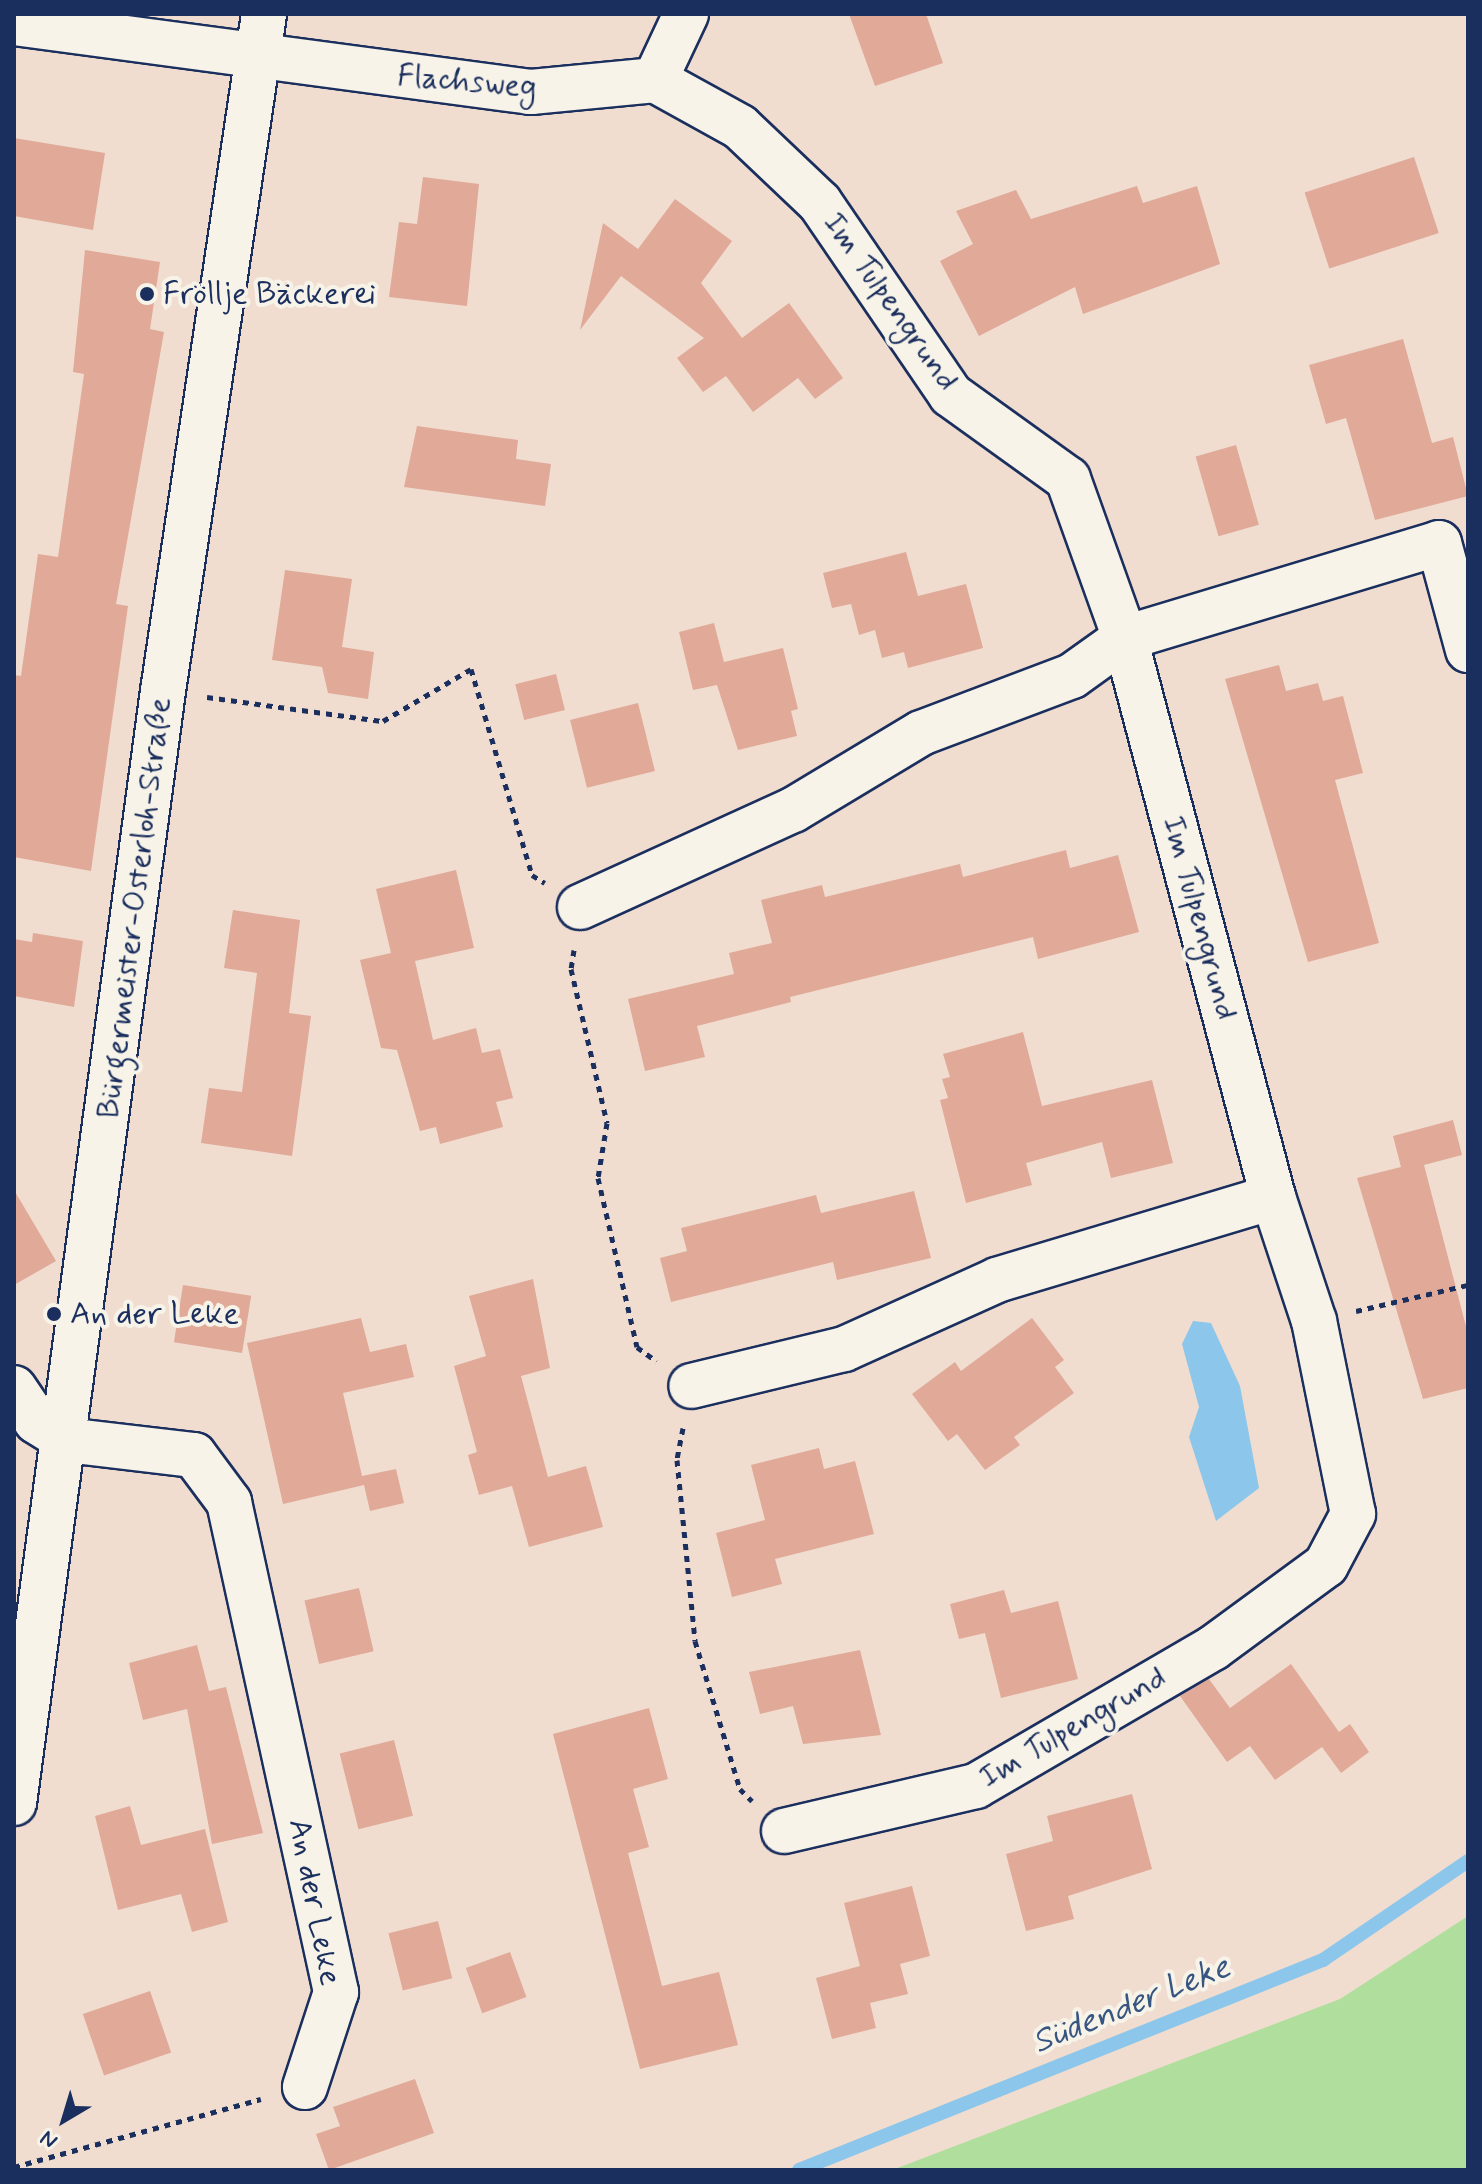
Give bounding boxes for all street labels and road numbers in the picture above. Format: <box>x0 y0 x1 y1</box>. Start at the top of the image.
street label: Flachsweg <box>396 57 538 107</box>
street label: Im Tulpengrund <box>814 205 966 399</box>
street label: Bürgermeister-Osterloh-Straße <box>90 695 180 1121</box>
street label: Im Tulpengrund <box>1153 812 1245 1024</box>
street label: Im Tulpengrund <box>972 1659 1174 1797</box>
street label: An der Leke <box>279 1817 349 1987</box>

